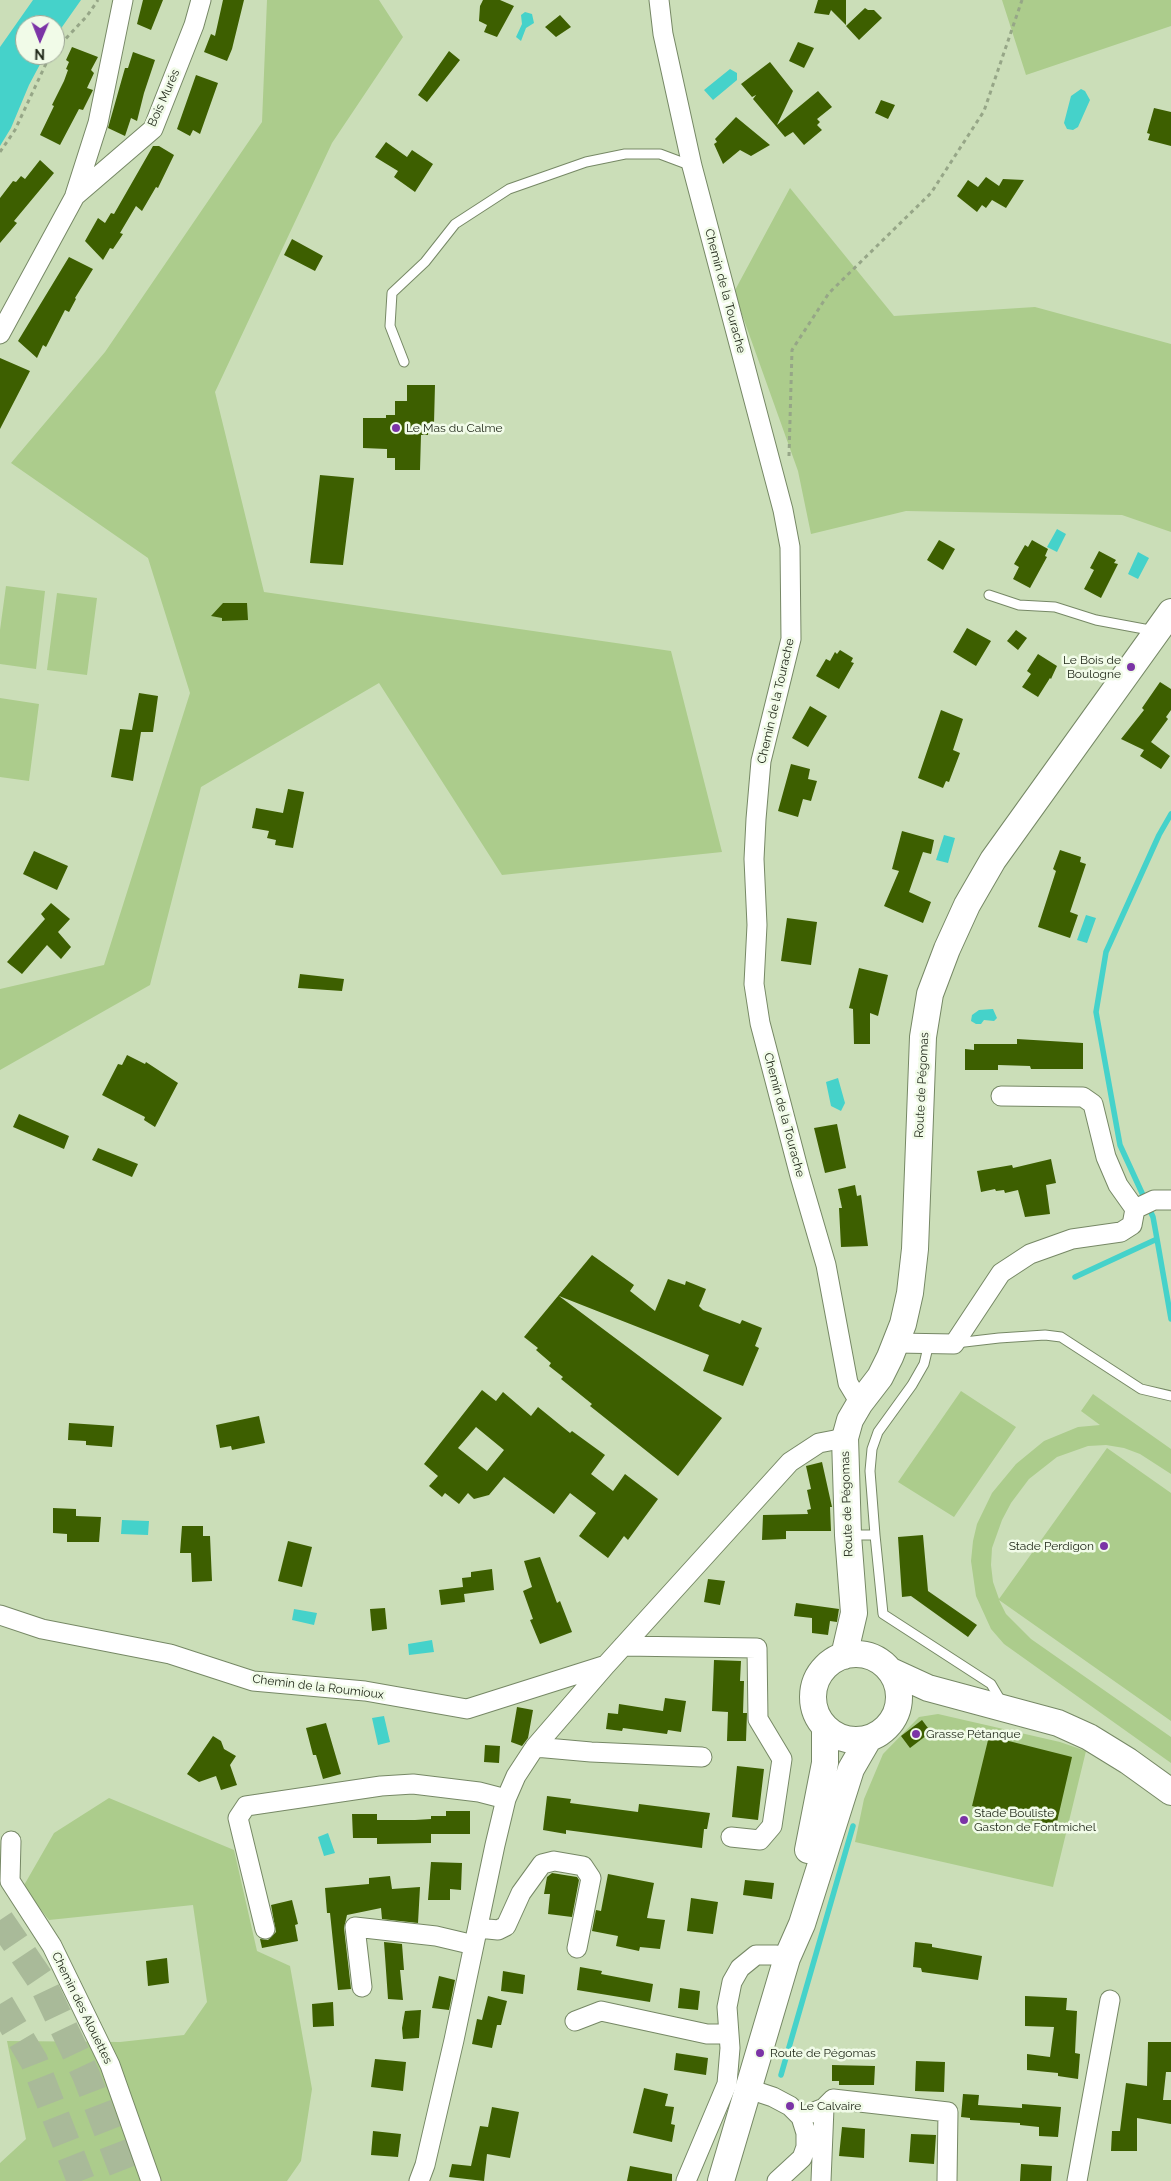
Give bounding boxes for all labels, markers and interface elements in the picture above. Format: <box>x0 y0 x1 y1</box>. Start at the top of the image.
north arrow <box>15 15 65 65</box>
text: N <box>34 46 45 62</box>
street label: Bois Murés <box>145 67 183 129</box>
street label: Chemin de la Tourache <box>701 227 749 355</box>
place label: Le Mas du Calme <box>406 421 503 435</box>
marker: Le Mas du Calme <box>390 422 402 434</box>
street label: Chemin de la Tourache <box>755 637 797 765</box>
place label: Le Bois de Boulogne <box>1063 653 1121 681</box>
marker: Le Bois de Boulogne <box>1125 661 1137 673</box>
street label: Route de Pégomas <box>912 1032 932 1138</box>
street label: Chemin de la Tourache <box>760 1051 808 1179</box>
street label: Route de Pégomas <box>838 1451 856 1557</box>
place label: Stade Perdigon <box>1009 1539 1094 1553</box>
marker: Stade Perdigon <box>1098 1540 1110 1552</box>
street label: Chemin de la Roumioux <box>251 1672 385 1702</box>
place label: Grasse Pétanque <box>926 1727 1020 1741</box>
marker: Grasse Pétanque <box>910 1728 922 1740</box>
place label: Stade Bouliste Gaston de Fontmichel <box>974 1806 1096 1834</box>
marker: Stade Bouliste Gaston de Fontmichel <box>958 1814 970 1826</box>
street label: Chemin des Alouettes <box>49 1950 115 2066</box>
place label: Route de Pégomas <box>770 2046 876 2060</box>
marker: Route de Pégomas <box>754 2047 766 2059</box>
place label: Le Calvaire <box>800 2099 861 2113</box>
marker: Le Calvaire <box>784 2100 796 2112</box>

